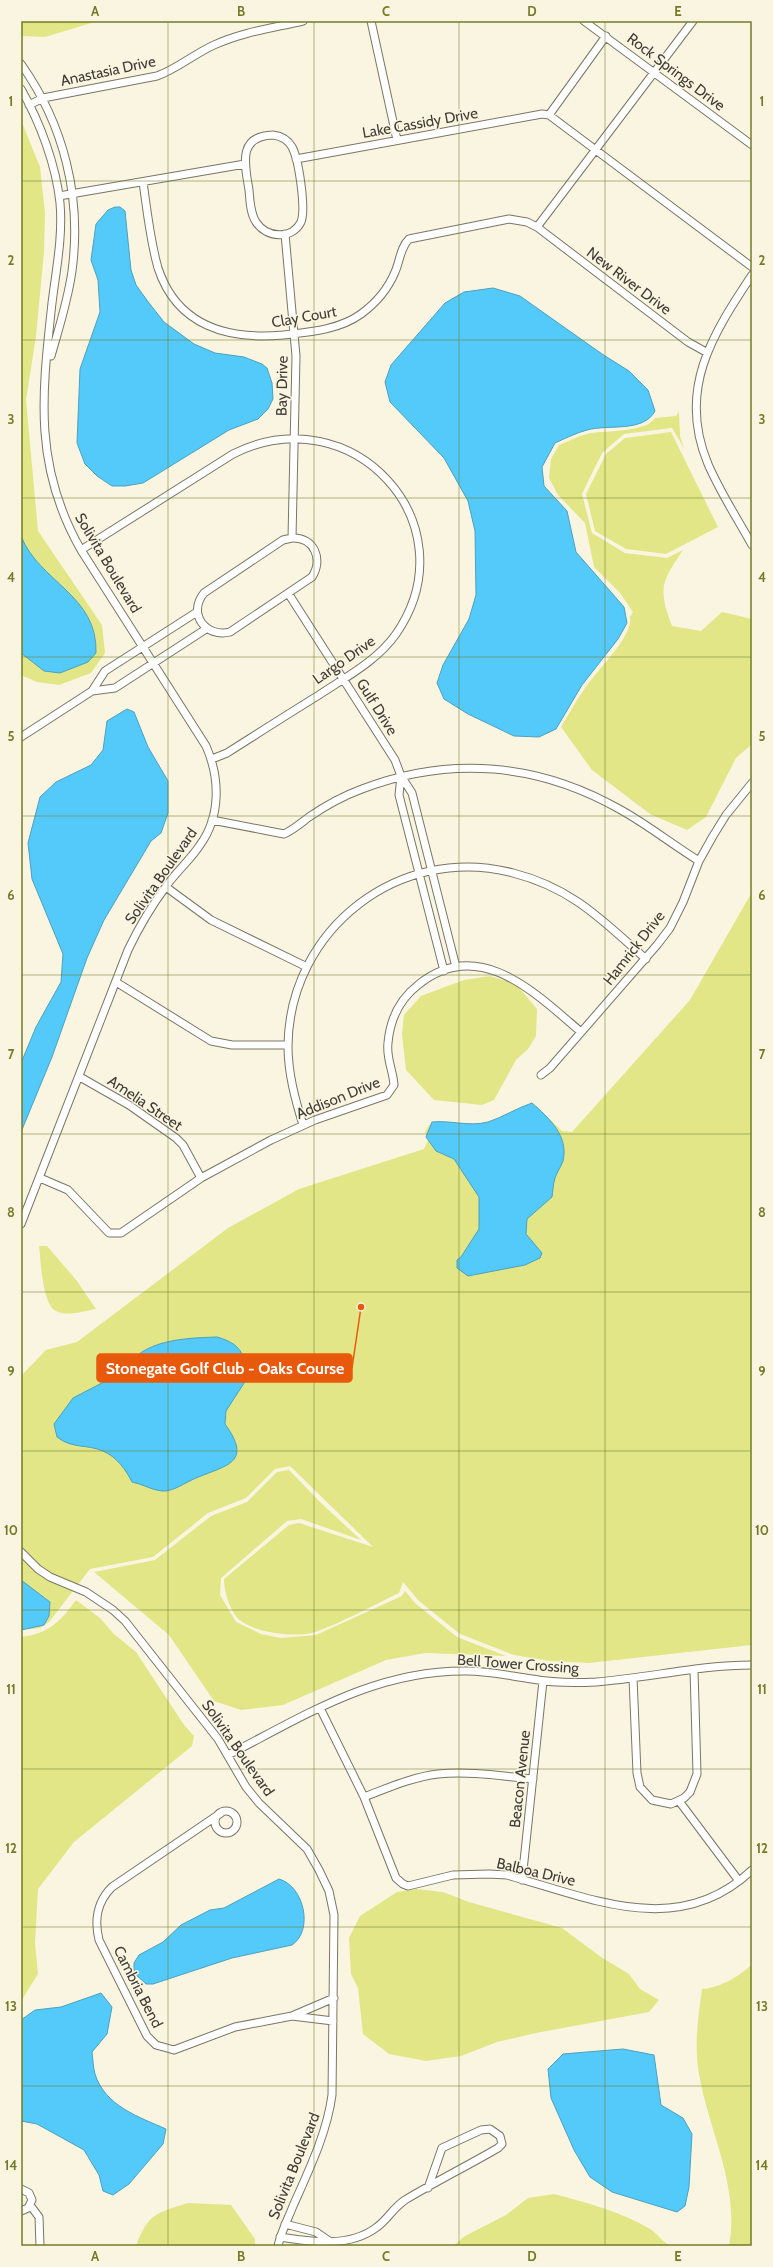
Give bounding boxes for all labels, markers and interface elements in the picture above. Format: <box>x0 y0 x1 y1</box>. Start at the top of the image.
text: A <box>91 3 100 19</box>
text: B <box>237 3 245 19</box>
text: C <box>382 3 390 19</box>
text: D <box>527 3 537 19</box>
text: E <box>674 3 682 19</box>
street label: Rock Springs Drive <box>623 29 729 115</box>
street label: Anastasia Drive <box>59 52 158 90</box>
text: 1 <box>9 93 13 109</box>
text: 1 <box>760 93 764 109</box>
street label: Lake Cassidy Drive <box>361 104 480 142</box>
street label: New River Drive <box>583 243 675 319</box>
text: 2 <box>8 252 15 268</box>
text: 2 <box>759 252 766 268</box>
street label: Clay Court <box>270 302 338 332</box>
street label: Bay Drive <box>272 355 292 416</box>
text: 3 <box>7 411 15 427</box>
text: 3 <box>758 411 766 427</box>
street label: Solivita Boulevard <box>71 510 145 616</box>
text: 4 <box>7 569 15 585</box>
text: 4 <box>758 569 766 585</box>
street label: Largo Drive <box>309 632 379 688</box>
street label: Gulf Drive <box>353 675 402 739</box>
text: 5 <box>8 728 15 744</box>
text: 5 <box>759 728 766 744</box>
street label: Solivita Boulevard <box>121 824 201 928</box>
text: 6 <box>7 887 15 903</box>
text: 6 <box>758 887 766 903</box>
street label: Hamrick Drive <box>599 907 669 989</box>
text: 7 <box>8 1046 15 1062</box>
text: 7 <box>759 1046 766 1062</box>
street label: Amelia Street <box>104 1072 186 1134</box>
street label: Addison Drive <box>293 1073 383 1123</box>
text: 8 <box>7 1204 15 1220</box>
text: 8 <box>758 1204 766 1220</box>
callout: Stonegate Golf Club - Oaks Course <box>97 1354 352 1382</box>
text: Stonegate Golf Club - Oaks Course <box>106 1359 344 1378</box>
text: 9 <box>7 1363 15 1379</box>
text: 9 <box>758 1363 766 1379</box>
text: 10 <box>4 1522 18 1538</box>
text: 10 <box>755 1522 769 1538</box>
street label: Bell Tower Crossing <box>456 1651 580 1677</box>
text: 11 <box>6 1681 16 1697</box>
text: 11 <box>757 1681 767 1697</box>
street label: Solivita Boulevard <box>198 1696 278 1800</box>
street label: Beacon Avenue <box>506 1729 534 1829</box>
text: 12 <box>5 1840 17 1856</box>
text: 12 <box>756 1840 768 1856</box>
street label: Balboa Drive <box>495 1854 578 1890</box>
street label: Cambria Bend <box>110 1943 166 2031</box>
text: 13 <box>5 1998 17 2014</box>
text: 13 <box>756 1998 768 2014</box>
street label: Solivita Boulevard <box>264 2110 324 2222</box>
text: 14 <box>5 2157 17 2173</box>
text: 14 <box>756 2157 768 2173</box>
text: A <box>91 2248 100 2264</box>
text: B <box>237 2248 245 2264</box>
text: C <box>382 2248 390 2264</box>
text: D <box>527 2248 537 2264</box>
text: E <box>674 2248 682 2264</box>

